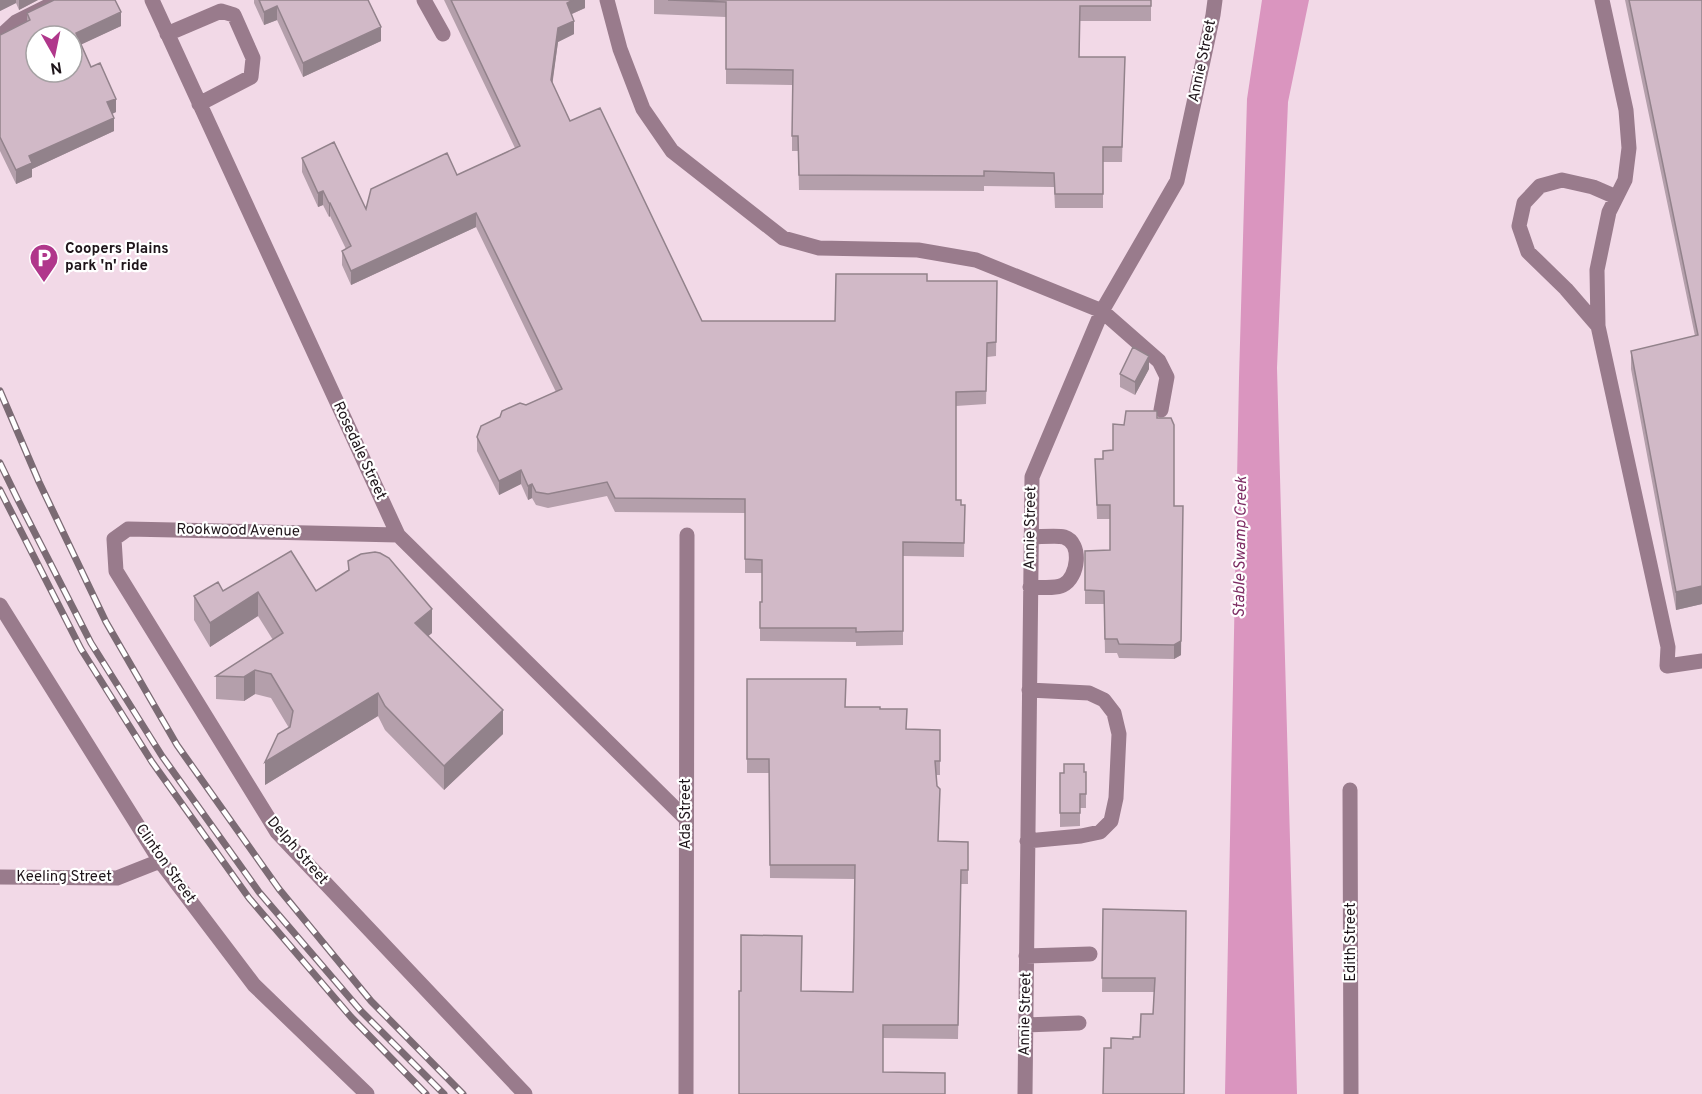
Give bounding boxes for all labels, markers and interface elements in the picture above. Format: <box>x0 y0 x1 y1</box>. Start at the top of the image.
street label: Annie Street <box>1185 18 1221 104</box>
north arrow <box>24 24 84 84</box>
text: N <box>49 56 63 78</box>
place label: Coopers Plains park 'n' ride <box>65 240 169 276</box>
parking icon: Coopers Plains park 'n' ride <box>28 242 60 284</box>
street label: Rosedale Street <box>328 399 390 503</box>
water label: Stable Swamp Creek <box>1230 475 1252 618</box>
street label: Annie Street <box>1021 486 1041 570</box>
street label: Rookwood Avenue <box>176 520 300 542</box>
street label: Ada Street <box>677 778 696 850</box>
street label: Delph Street <box>262 813 332 889</box>
street label: Clinton Street <box>131 821 199 907</box>
street label: Keeling Street <box>16 868 112 887</box>
street label: Edith Street <box>1342 902 1361 982</box>
street label: Annie Street <box>1016 972 1036 1056</box>

